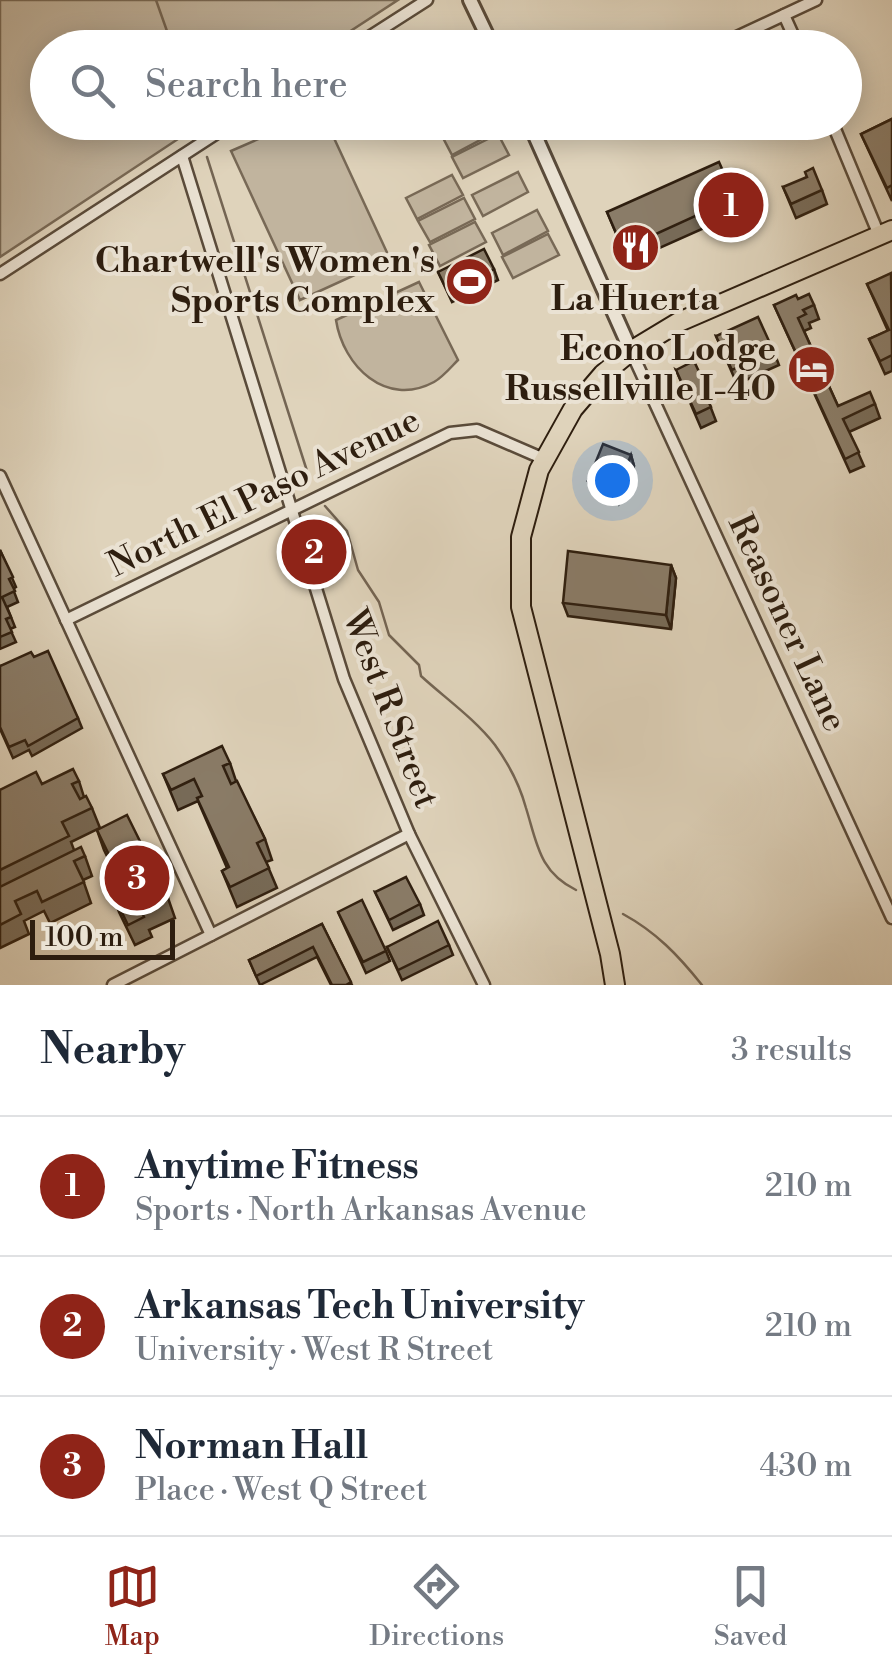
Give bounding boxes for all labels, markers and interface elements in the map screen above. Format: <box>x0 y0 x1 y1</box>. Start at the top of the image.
search box <box>30 30 862 140</box>
icon: search <box>65 58 120 113</box>
text: Search here <box>145 62 348 109</box>
pin: 1 <box>698 168 764 242</box>
restaurant icon: La Huerta <box>609 221 661 273</box>
place label: Chartwell's Women's Sports Complex <box>95 240 436 323</box>
sports icon: Chartwell's Women's Sports Complex <box>444 255 496 307</box>
place label: La Huerta <box>551 278 720 321</box>
place label: Econo Lodge Russellville I-40 <box>505 328 776 411</box>
hotel icon: Econo Lodge Russellville I-40 <box>785 343 837 395</box>
street label: North El Paso Avenue <box>101 399 427 587</box>
your location <box>587 455 638 506</box>
street label: Reasoner Lane <box>718 508 856 738</box>
pin: 2 <box>282 514 346 590</box>
street label: West R Street <box>332 603 447 814</box>
pin: 3 <box>104 840 170 916</box>
scale bar <box>30 915 175 960</box>
text: 100 m <box>45 920 124 955</box>
text: Nearby <box>40 1024 185 1077</box>
text: 3 results <box>731 1030 852 1070</box>
text: Anytime Fitness <box>135 1143 419 1190</box>
text: 1 <box>65 1166 80 1206</box>
text: 210 m <box>765 1166 852 1206</box>
text: Sports · North Arkansas Avenue <box>135 1190 587 1230</box>
text: Arkansas Tech University <box>135 1283 584 1330</box>
text: 2 <box>62 1306 83 1346</box>
text: 210 m <box>765 1306 852 1346</box>
text: University · West R Street <box>135 1330 493 1370</box>
text: Norman Hall <box>135 1423 368 1470</box>
text: 3 <box>63 1446 82 1486</box>
text: 430 m <box>759 1446 852 1486</box>
text: Place · West Q Street <box>135 1470 427 1510</box>
tab: Map <box>105 1559 160 1654</box>
tab: Directions <box>369 1559 504 1654</box>
tab: Saved <box>714 1559 787 1654</box>

